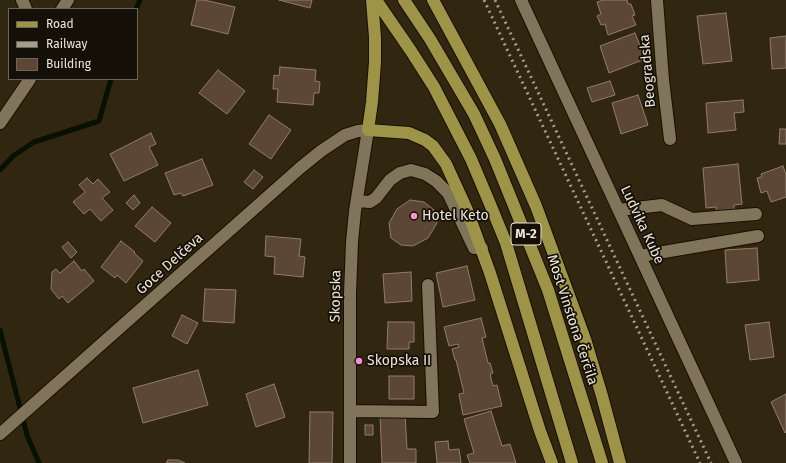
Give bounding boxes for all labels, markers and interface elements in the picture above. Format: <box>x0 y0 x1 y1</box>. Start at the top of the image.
legend <box>8 8 138 80</box>
text: Road <box>46 17 74 31</box>
street label: Beogradska <box>636 34 660 108</box>
text: Railway <box>46 37 87 51</box>
text: Building <box>46 57 91 71</box>
street label: Ludvika Kube <box>617 183 667 267</box>
place label: Hotel Keto <box>422 208 489 224</box>
marker: Hotel Keto <box>409 211 419 221</box>
road number: M-2 <box>511 223 541 245</box>
street label: Goce Delčeva <box>133 230 207 298</box>
street label: Most Vinstona Čerčila <box>543 253 601 387</box>
street label: Skopska <box>327 270 345 322</box>
place label: Skopska II <box>367 353 431 369</box>
marker: Skopska II <box>354 356 364 366</box>

